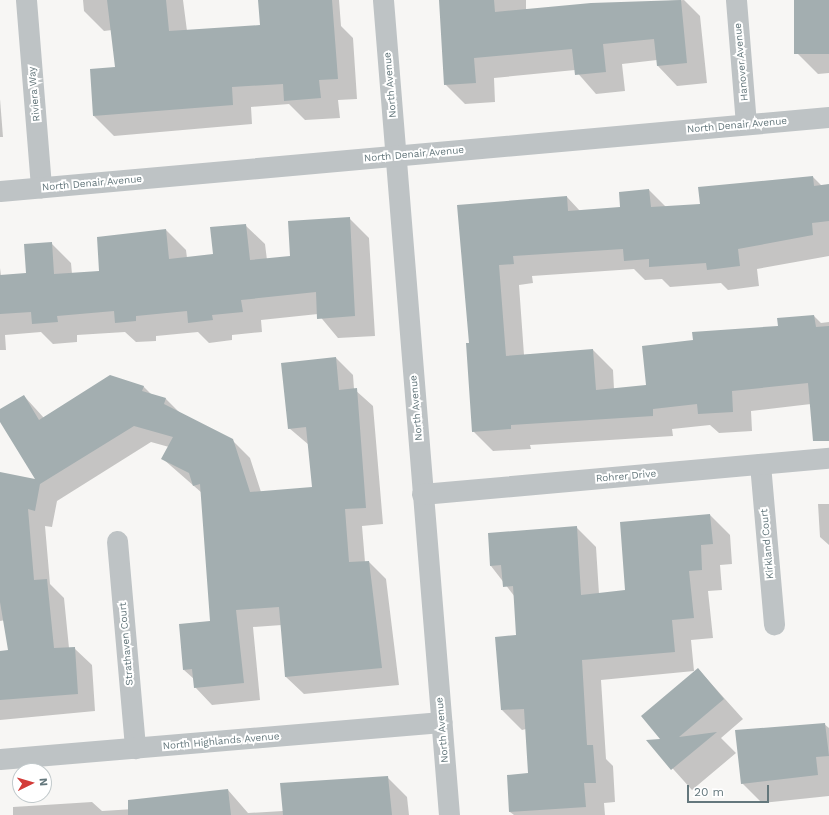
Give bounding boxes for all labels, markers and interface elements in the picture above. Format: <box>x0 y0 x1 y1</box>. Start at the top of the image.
street label: Hanover Avenue <box>732 22 750 102</box>
street label: North Avenue <box>381 52 399 118</box>
street label: Riviera Way <box>26 66 42 122</box>
street label: North Denair Avenue <box>686 115 788 135</box>
street label: North Denair Avenue <box>363 144 465 164</box>
street label: North Denair Avenue <box>41 173 143 193</box>
street label: North Avenue <box>407 375 425 441</box>
street label: Rohrer Drive <box>595 467 657 485</box>
street label: Kirkland Court <box>758 508 776 580</box>
street label: Strathaven Court <box>116 602 136 686</box>
street label: North Avenue <box>433 697 451 763</box>
street label: North Highlands Avenue <box>162 730 280 752</box>
north arrow <box>12 763 52 803</box>
text: N <box>37 777 50 787</box>
scale bar <box>689 777 771 803</box>
text: 20 m <box>694 785 724 799</box>

